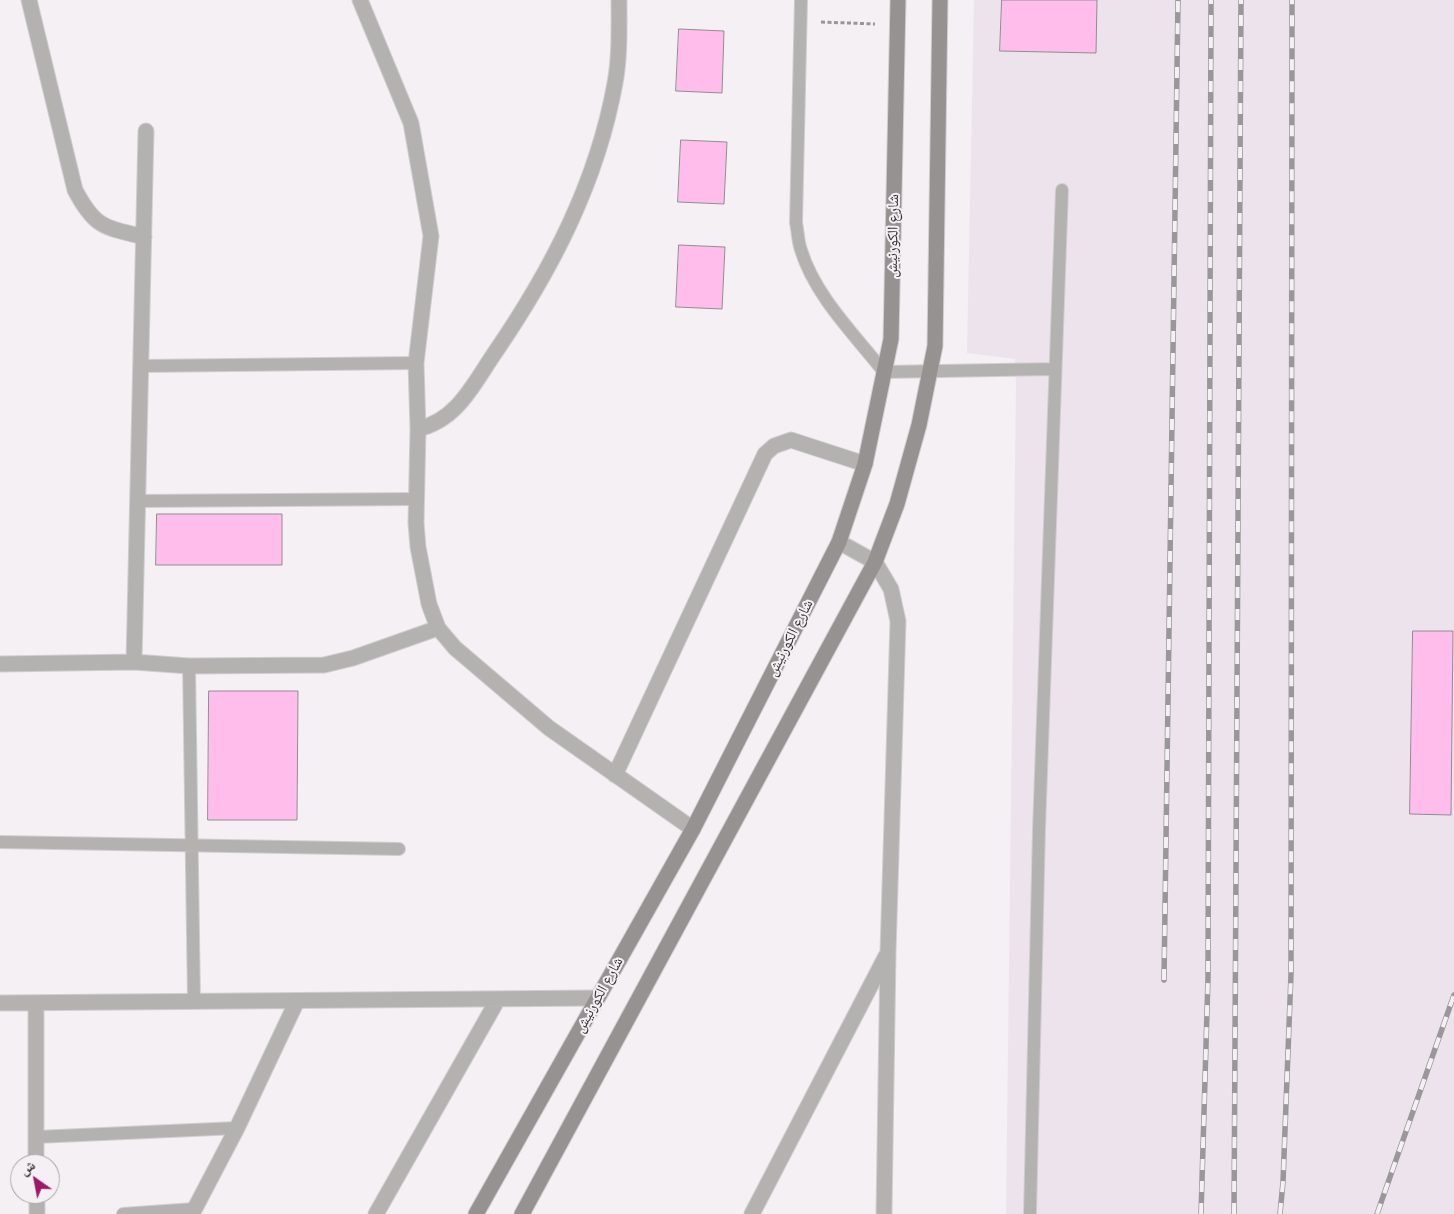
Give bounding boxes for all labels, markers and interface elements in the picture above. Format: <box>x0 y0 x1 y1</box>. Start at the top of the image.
street label: شارع الكورنيش <box>883 194 903 278</box>
street label: شارع الكورنيش <box>763 597 817 679</box>
street label: شارع الكورنيش <box>571 954 627 1036</box>
north arrow <box>10 1154 60 1204</box>
text: ش <box>16 1156 39 1179</box>

